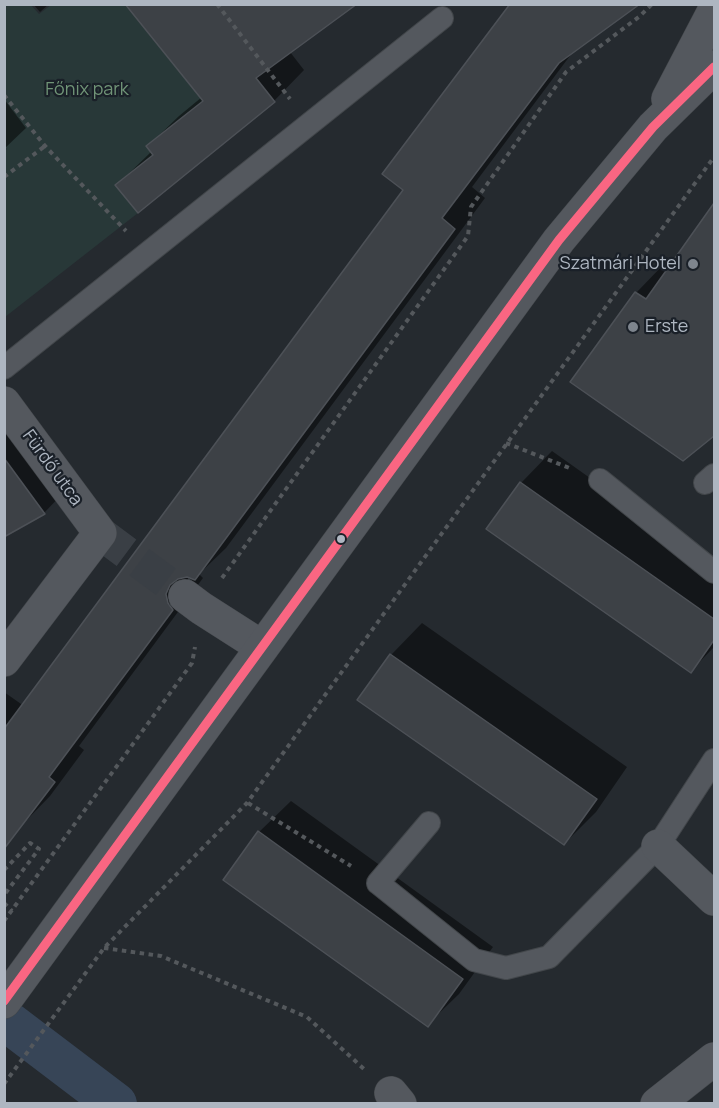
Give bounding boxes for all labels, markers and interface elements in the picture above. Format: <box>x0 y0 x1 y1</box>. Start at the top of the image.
park label: Főnix park <box>45 79 129 101</box>
place label: Szatmári Hotel <box>560 253 681 275</box>
marker: Szatmári Hotel <box>686 257 700 271</box>
place label: Erste <box>645 316 688 338</box>
marker: Erste <box>626 320 640 334</box>
street label: Fürdő utca <box>17 426 87 510</box>
unlabelled marker <box>335 533 347 545</box>

